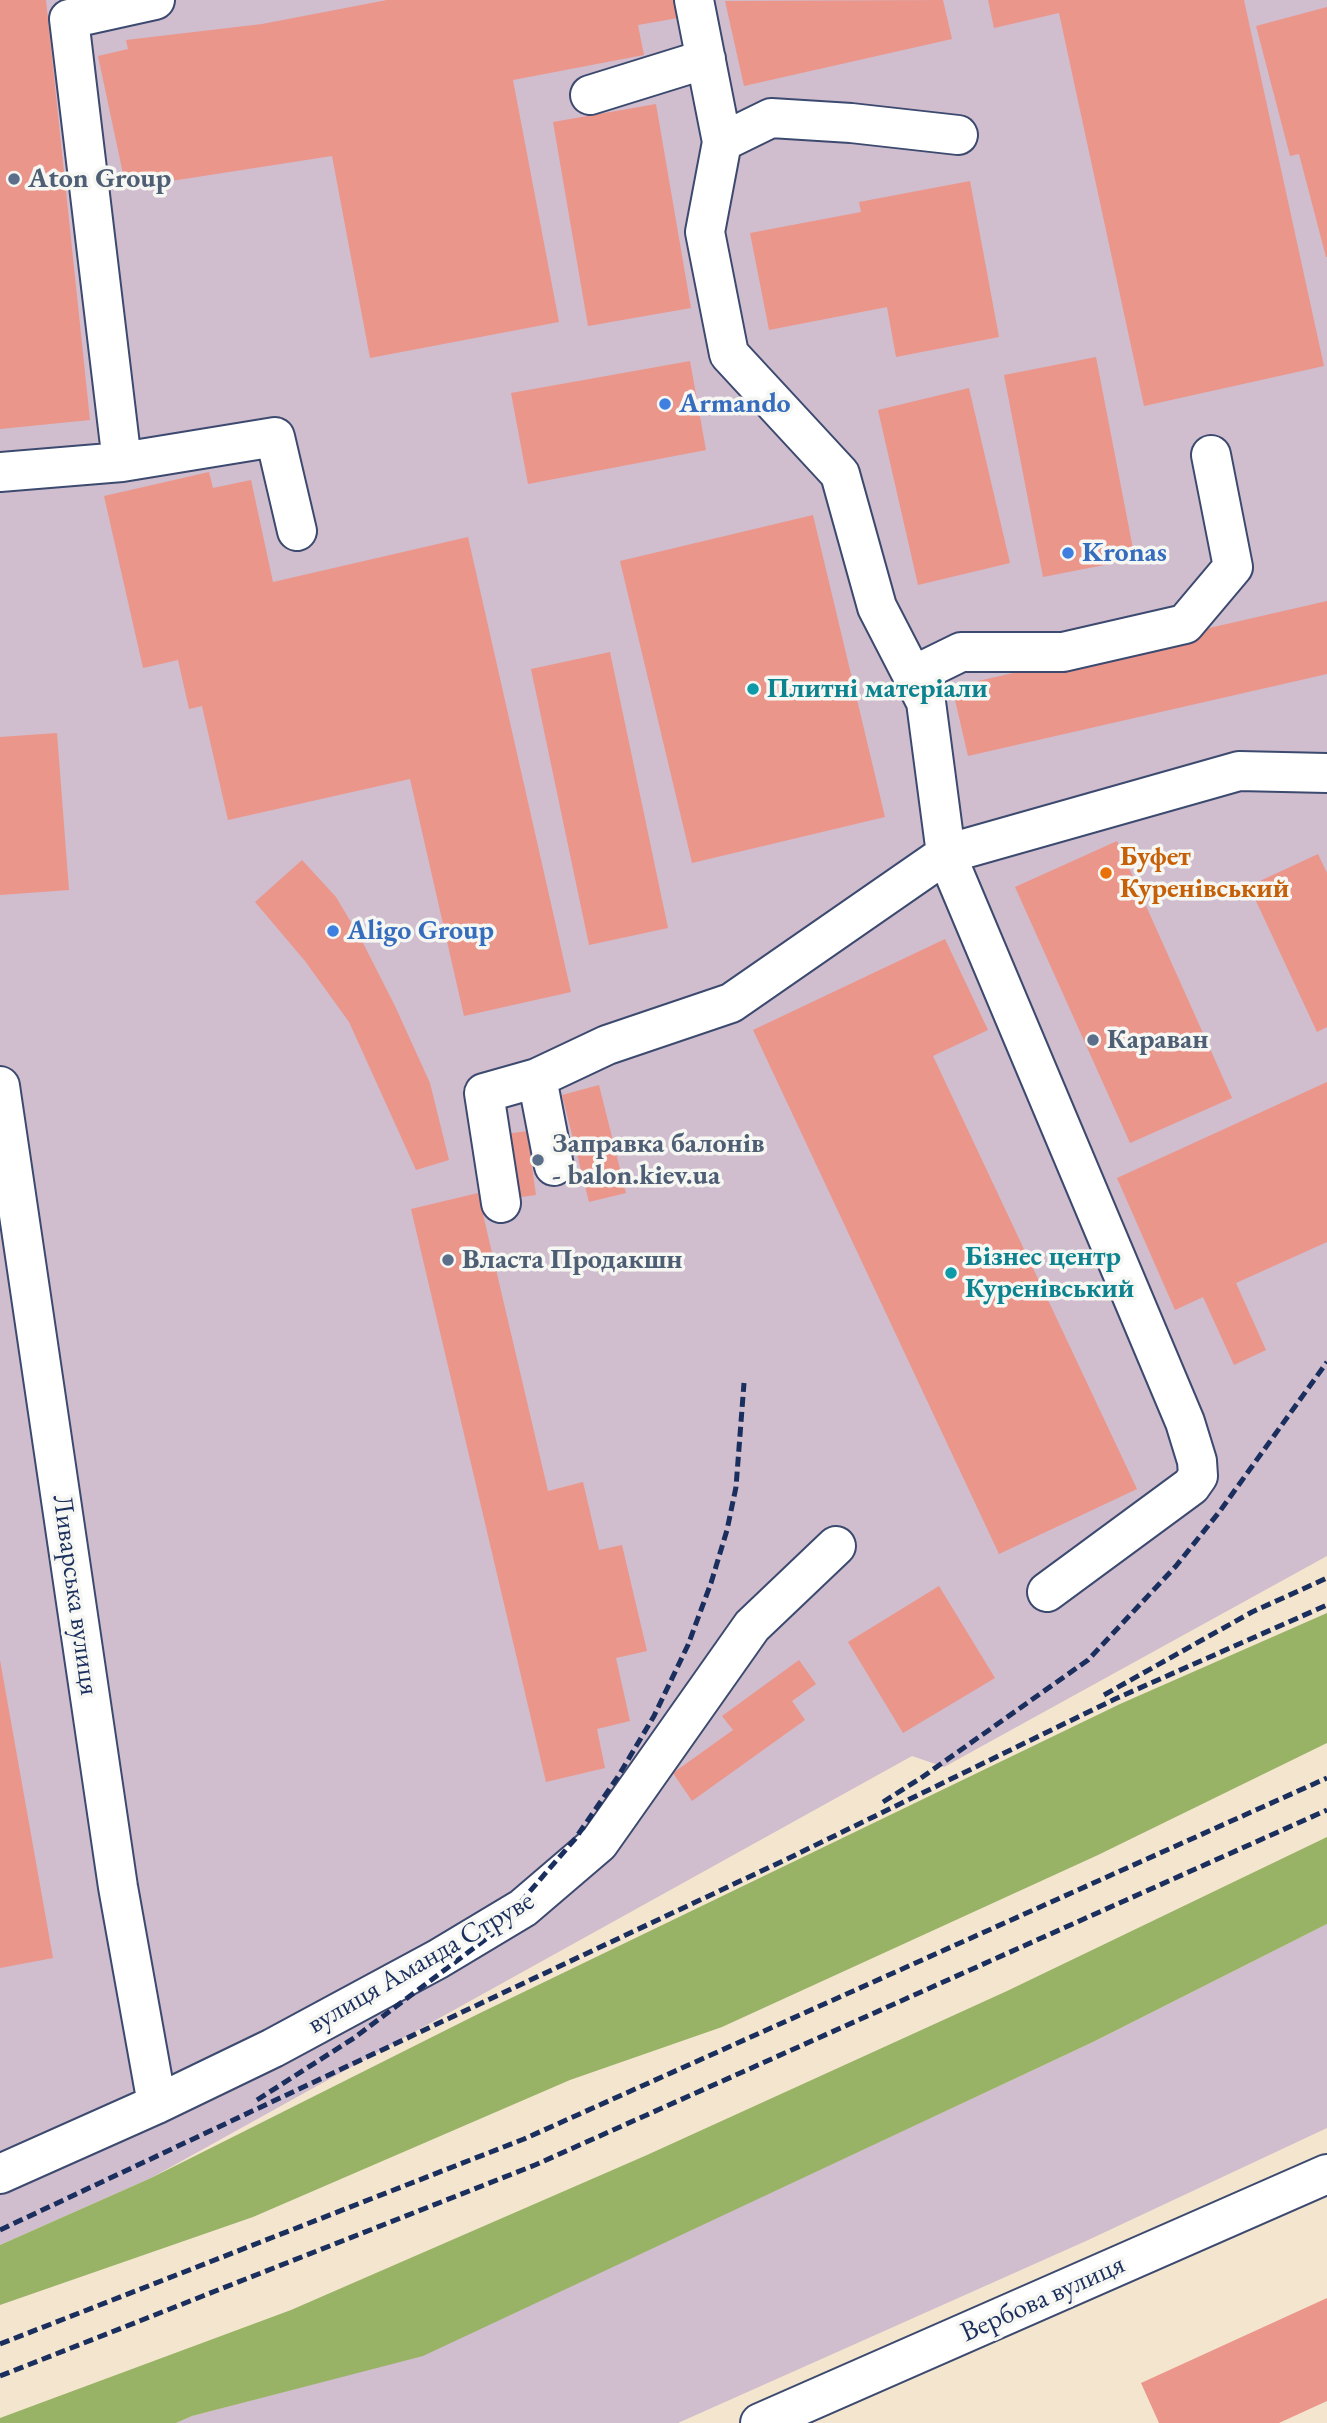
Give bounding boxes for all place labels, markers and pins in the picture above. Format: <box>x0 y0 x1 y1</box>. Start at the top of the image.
place label: Aton Group <box>28 162 171 196</box>
marker: Aton Group <box>6 171 22 187</box>
place label: Armando <box>679 387 791 421</box>
marker: Armando <box>657 396 673 412</box>
place label: Kronas <box>1082 536 1167 570</box>
marker: Kronas <box>1060 545 1076 561</box>
place label: Плитні матеріали <box>767 672 988 706</box>
marker: Плитні матеріали <box>745 681 761 697</box>
place label: Буфет Куренівський <box>1120 840 1289 906</box>
marker: Буфет Куренівський <box>1098 865 1114 881</box>
place label: Aligo Group <box>347 914 494 948</box>
marker: Aligo Group <box>325 923 341 939</box>
place label: Караван <box>1107 1023 1209 1057</box>
marker: Караван <box>1085 1032 1101 1048</box>
place label: Заправка балонів - balon.kiev.ua <box>552 1127 765 1193</box>
marker: Заправка балонів - balon.kiev.ua <box>530 1152 546 1168</box>
place label: Бізнес центр Куренівський <box>965 1240 1134 1306</box>
place label: Власта Продакшн <box>462 1243 682 1277</box>
marker: Власта Продакшн <box>440 1252 456 1268</box>
marker: Бізнес центр Куренівський <box>943 1265 959 1281</box>

